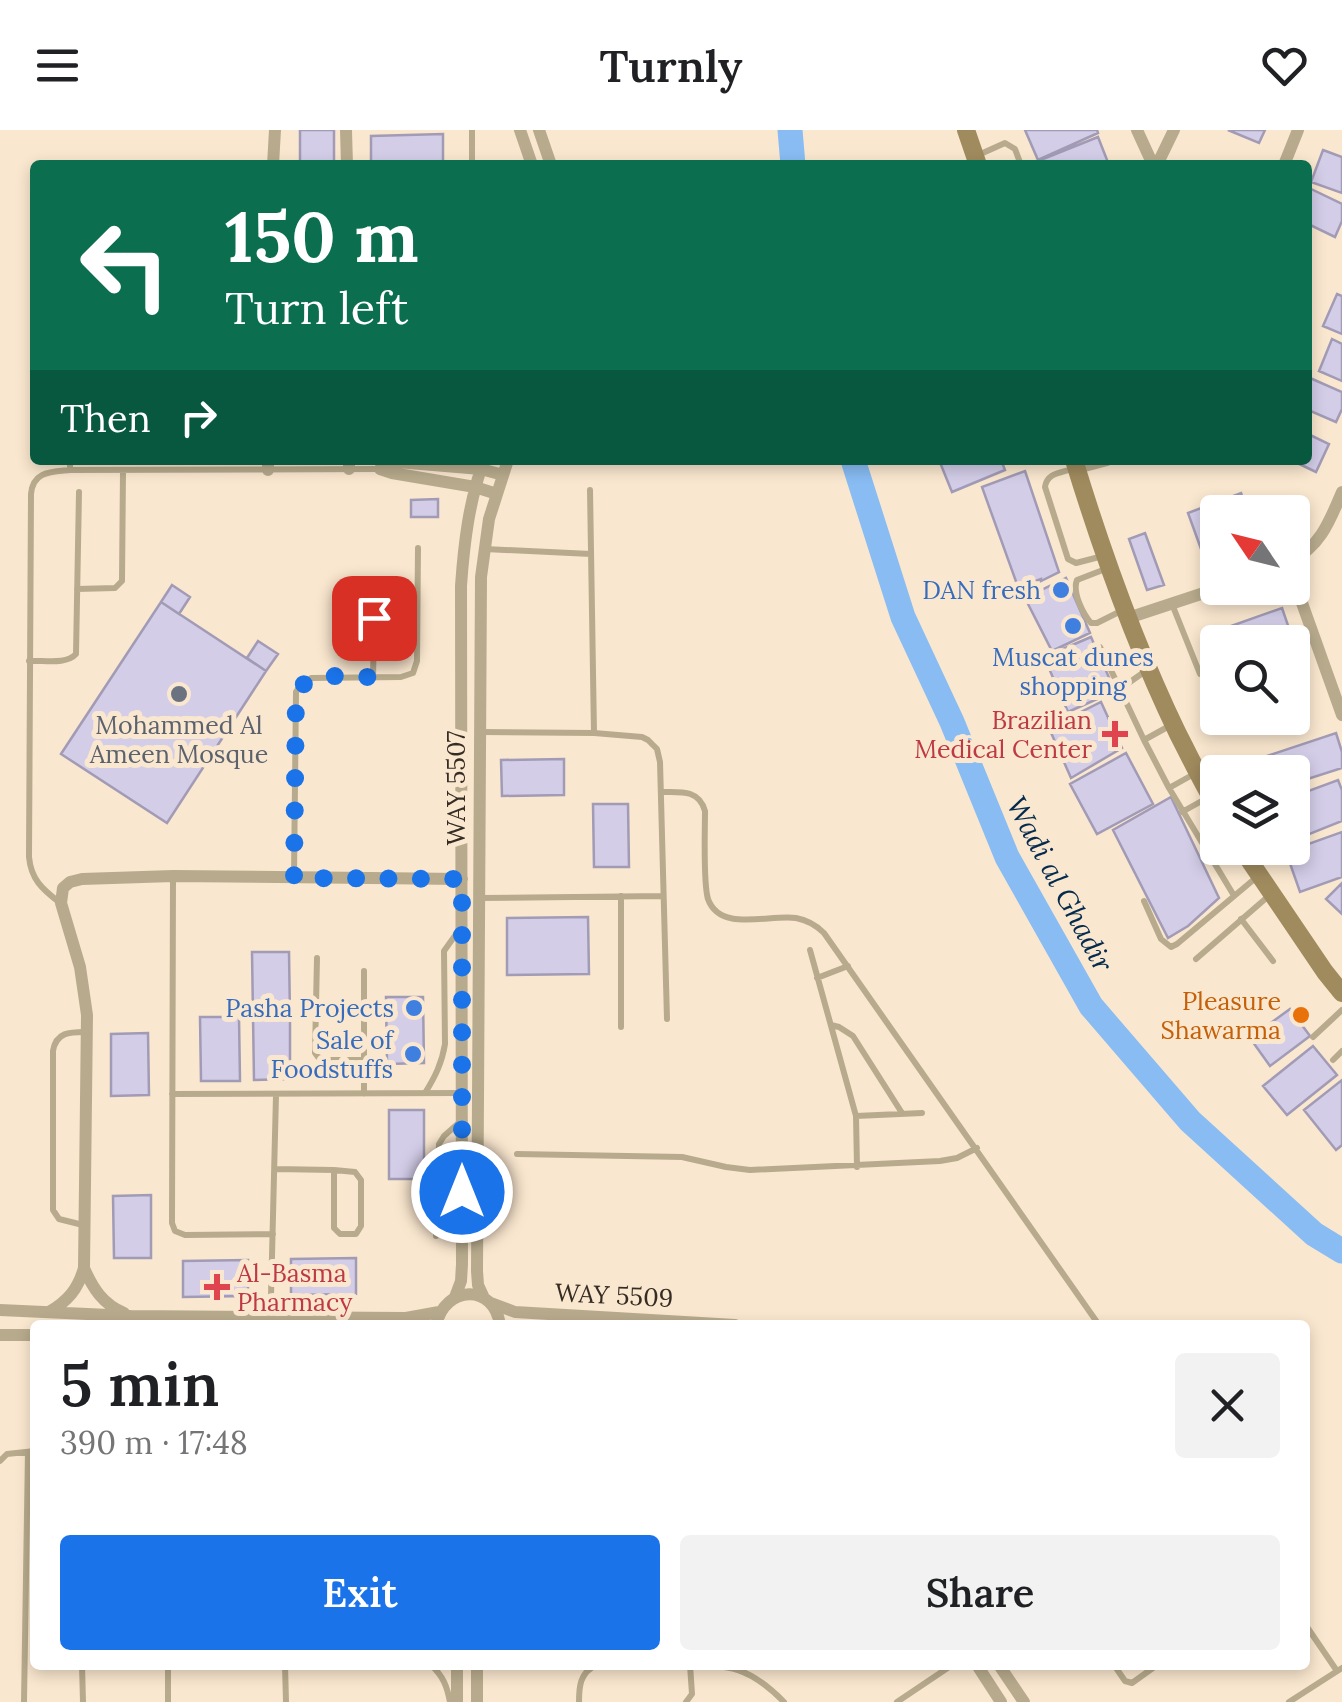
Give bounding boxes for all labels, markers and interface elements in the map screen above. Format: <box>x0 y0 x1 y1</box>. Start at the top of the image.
text: Turnly <box>599 37 743 94</box>
icon: menu <box>30 38 85 93</box>
icon: heart <box>1257 38 1312 93</box>
text: 150 m <box>225 192 419 281</box>
icon: left <box>60 200 190 330</box>
text: Turn left <box>225 279 408 336</box>
icon: right <box>171 390 226 445</box>
text: Then <box>60 394 151 442</box>
north arrow <box>1200 495 1310 605</box>
map controls <box>1200 495 1310 865</box>
place label: DAN fresh <box>922 574 1041 606</box>
pin <box>332 576 417 661</box>
marker: DAN fresh <box>1050 579 1072 601</box>
icon: arrive <box>347 591 402 646</box>
marker: Muscat dunes shopping <box>1062 615 1084 637</box>
button: search <box>1200 625 1310 735</box>
place label: Muscat dunes shopping <box>992 641 1154 702</box>
marker: Mohammed Al Ameen Mosque <box>168 683 190 705</box>
place label: Brazilian Medical Center <box>914 704 1092 765</box>
place label: Mohammed Al Ameen Mosque <box>89 709 268 770</box>
marker: Brazilian Medical Center <box>1102 721 1128 747</box>
street label: WAY 5507 <box>440 730 472 845</box>
button: layers <box>1200 755 1310 865</box>
water label: Wadi al Ghadir <box>999 790 1122 978</box>
place label: Pleasure Shawarma <box>1161 985 1281 1046</box>
place label: Pasha Projects <box>225 992 394 1024</box>
marker: Pasha Projects <box>403 997 425 1019</box>
marker: Pleasure Shawarma <box>1290 1004 1312 1026</box>
place label: Sale of Foodstuffs <box>271 1024 395 1085</box>
marker: Sale of Foodstuffs <box>402 1043 424 1065</box>
position arrow <box>410 1140 514 1244</box>
place label: Al-Basma Pharmacy <box>236 1257 353 1318</box>
marker: Al-Basma Pharmacy <box>206 1276 228 1298</box>
street label: WAY 5509 <box>554 1276 674 1314</box>
text: 5 min <box>60 1346 219 1422</box>
button: close <box>1175 1353 1280 1458</box>
text: 390 m · 17:48 <box>60 1422 248 1463</box>
button: Exit <box>60 1535 660 1650</box>
button: Share <box>680 1535 1280 1650</box>

